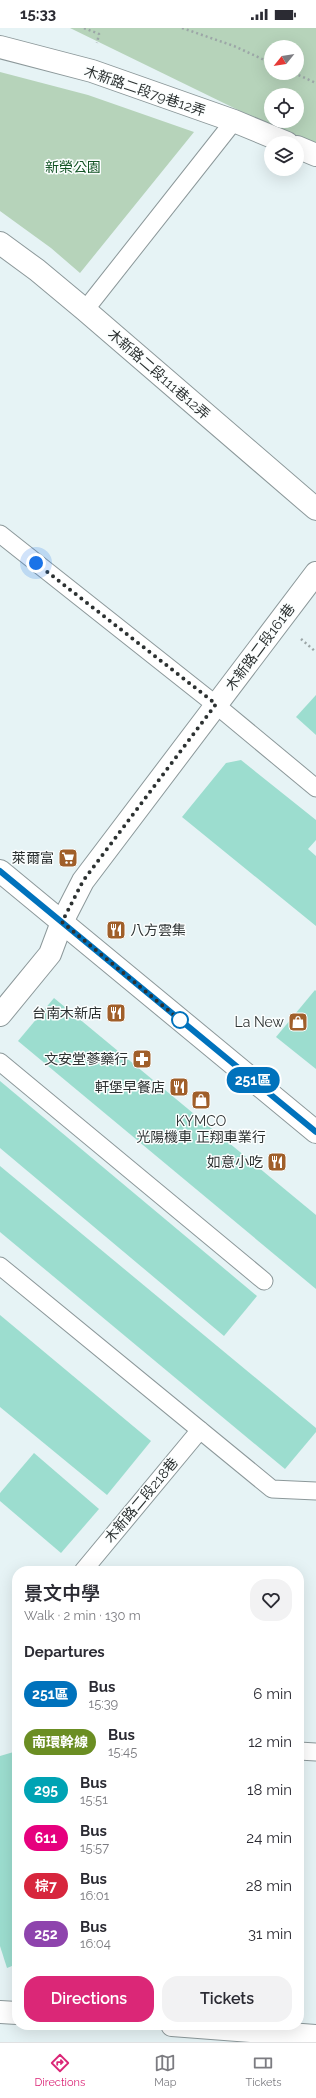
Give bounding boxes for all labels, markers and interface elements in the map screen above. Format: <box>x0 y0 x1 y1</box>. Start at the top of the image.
text: 15:33 <box>20 5 56 23</box>
north arrow <box>264 40 304 80</box>
map controls <box>264 40 304 176</box>
street label: 木新路二段79巷12弄 <box>82 63 208 119</box>
button: locate <box>264 88 304 128</box>
button: layers <box>264 136 304 176</box>
park label: 新榮公園 <box>45 159 101 175</box>
street label: 木新路二段111巷12弄 <box>105 326 213 422</box>
your location <box>26 553 46 573</box>
street label: 木新路二段161巷 <box>222 600 298 694</box>
supermarket icon: 萊爾富 <box>57 847 79 869</box>
place label: 萊爾富 <box>12 850 54 866</box>
restaurant icon: 八方雲集 <box>105 919 127 941</box>
place label: 八方雲集 <box>130 922 186 938</box>
restaurant icon: 台南木新店 <box>105 1002 127 1024</box>
place label: 台南木新店 <box>32 1005 102 1021</box>
unlabelled marker <box>171 1011 189 1029</box>
shop icon: La New <box>287 1011 309 1033</box>
place label: La New <box>235 1014 285 1030</box>
pharmacy icon: 文安堂蔘藥行 <box>131 1048 153 1070</box>
place label: 文安堂蔘藥行 <box>44 1051 128 1067</box>
line badge: 251區 <box>225 1067 281 1093</box>
text: 251區 <box>235 1072 271 1088</box>
restaurant icon: 軒堡早餐店 <box>168 1076 190 1098</box>
place label: 軒堡早餐店 <box>95 1079 165 1095</box>
shop icon: KYMCO 光陽機車 正翔車業行 <box>190 1089 212 1111</box>
place label: KYMCO 光陽機車 正翔車業行 <box>136 1113 266 1145</box>
restaurant icon: 如意小吃 <box>266 1151 288 1173</box>
place label: 如意小吃 <box>207 1154 263 1170</box>
street label: 木新路二段218巷 <box>101 1454 181 1546</box>
button: heart <box>250 1579 292 1621</box>
text: 景文中學 <box>24 1582 100 1604</box>
text: Walk · 2 min · 130 m <box>24 1608 141 1623</box>
text: Departures <box>24 1643 105 1661</box>
text: Bus <box>89 1678 115 1696</box>
text: 6 min <box>253 1685 292 1703</box>
text: 251區 <box>32 1686 69 1702</box>
text: 15:39 <box>89 1696 118 1711</box>
text: Bus <box>108 1726 135 1744</box>
text: 12 min <box>248 1733 292 1751</box>
text: 南環幹線 <box>32 1734 88 1750</box>
text: 15:45 <box>108 1744 137 1759</box>
text: Bus <box>80 1774 107 1792</box>
text: 18 min <box>247 1781 292 1799</box>
text: 295 <box>34 1782 58 1798</box>
text: 15:51 <box>80 1792 108 1807</box>
text: Bus <box>80 1822 107 1840</box>
text: 24 min <box>246 1829 292 1847</box>
text: 611 <box>35 1830 57 1846</box>
text: 15:57 <box>80 1840 109 1855</box>
text: Bus <box>80 1870 107 1888</box>
text: 28 min <box>246 1877 292 1895</box>
text: 棕7 <box>35 1878 57 1894</box>
text: 16:01 <box>80 1888 109 1903</box>
text: Bus <box>80 1918 107 1936</box>
text: 31 min <box>248 1925 292 1943</box>
text: 252 <box>34 1926 58 1942</box>
text: 16:04 <box>80 1936 111 1951</box>
button: Directions <box>24 1976 154 2022</box>
button: Tickets <box>162 1976 292 2022</box>
tab: Directions <box>34 2052 85 2089</box>
tab: Map <box>154 2052 177 2089</box>
tab: Tickets <box>245 2052 282 2089</box>

